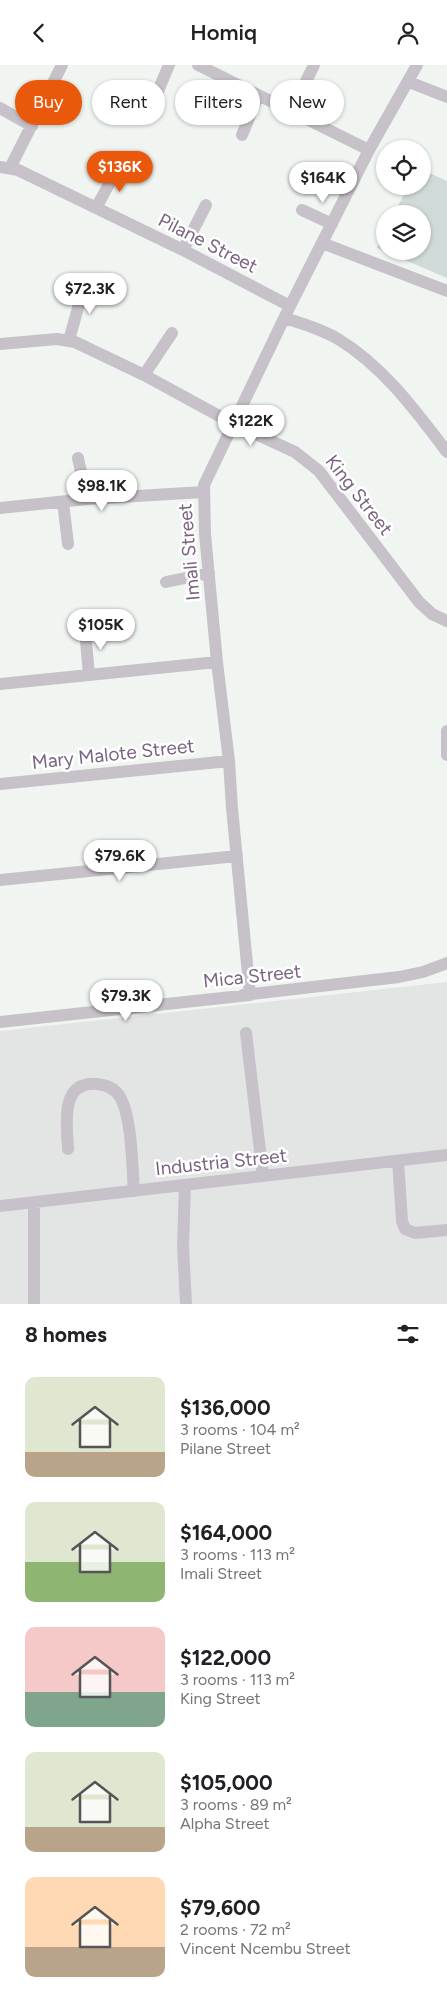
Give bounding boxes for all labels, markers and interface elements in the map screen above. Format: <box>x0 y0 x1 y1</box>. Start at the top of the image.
icon: back <box>25 19 53 47</box>
text: Homiq <box>190 19 257 46</box>
icon: person <box>394 19 422 47</box>
chip: Buy <box>15 80 82 125</box>
chip: Rent <box>92 80 165 125</box>
chip: Filters <box>175 80 260 125</box>
chip: New <box>270 80 344 125</box>
map controls <box>376 140 431 260</box>
button: locate <box>376 140 431 195</box>
pin: $136K <box>85 151 155 193</box>
text: $136K <box>98 157 142 176</box>
pin: $164K <box>288 161 358 204</box>
text: $164K <box>300 168 346 187</box>
button: layers <box>376 205 431 260</box>
street label: Pilane Street <box>155 208 261 278</box>
pin: $72.3K <box>49 273 131 315</box>
text: $72.3K <box>65 279 115 298</box>
pin: $122K <box>216 405 286 447</box>
text: $122K <box>229 411 273 430</box>
street label: King Street <box>320 450 398 540</box>
pin: $98.1K <box>61 469 143 512</box>
text: $98.1K <box>77 476 127 495</box>
street label: Imali Street <box>173 502 205 602</box>
pin: $105K <box>66 609 136 651</box>
text: $105K <box>78 615 124 634</box>
street label: Mary Malote Street <box>31 734 195 774</box>
pin: $79.6K <box>79 839 161 882</box>
text: $79.6K <box>95 846 145 865</box>
street label: Mica Street <box>202 959 302 993</box>
pin: $79.3K <box>85 979 167 1022</box>
text: $79.3K <box>101 986 151 1005</box>
street label: Industria Street <box>154 1144 288 1180</box>
icon: filters <box>394 1320 422 1348</box>
text: 8 homes <box>25 1322 107 1347</box>
text: $136,000 <box>180 1395 271 1420</box>
icon: home <box>65 1397 125 1457</box>
text: 3 rooms · 104 m² <box>180 1420 300 1439</box>
text: Pilane Street <box>180 1439 271 1458</box>
text: $164,000 <box>180 1520 272 1545</box>
icon: home <box>65 1522 125 1582</box>
text: 3 rooms · 113 m² <box>180 1545 295 1564</box>
text: Imali Street <box>180 1564 262 1583</box>
text: $122,000 <box>180 1645 271 1670</box>
icon: home <box>65 1647 125 1707</box>
text: 3 rooms · 113 m² <box>180 1670 295 1689</box>
text: King Street <box>180 1689 261 1708</box>
text: $105,000 <box>180 1770 273 1795</box>
icon: home <box>65 1772 125 1832</box>
text: 3 rooms · 89 m² <box>180 1795 292 1814</box>
text: Alpha Street <box>180 1814 270 1833</box>
text: $79,600 <box>180 1895 260 1920</box>
icon: home <box>65 1897 125 1957</box>
text: 2 rooms · 72 m² <box>180 1920 291 1939</box>
text: Vincent Ncembu Street <box>180 1939 351 1958</box>

